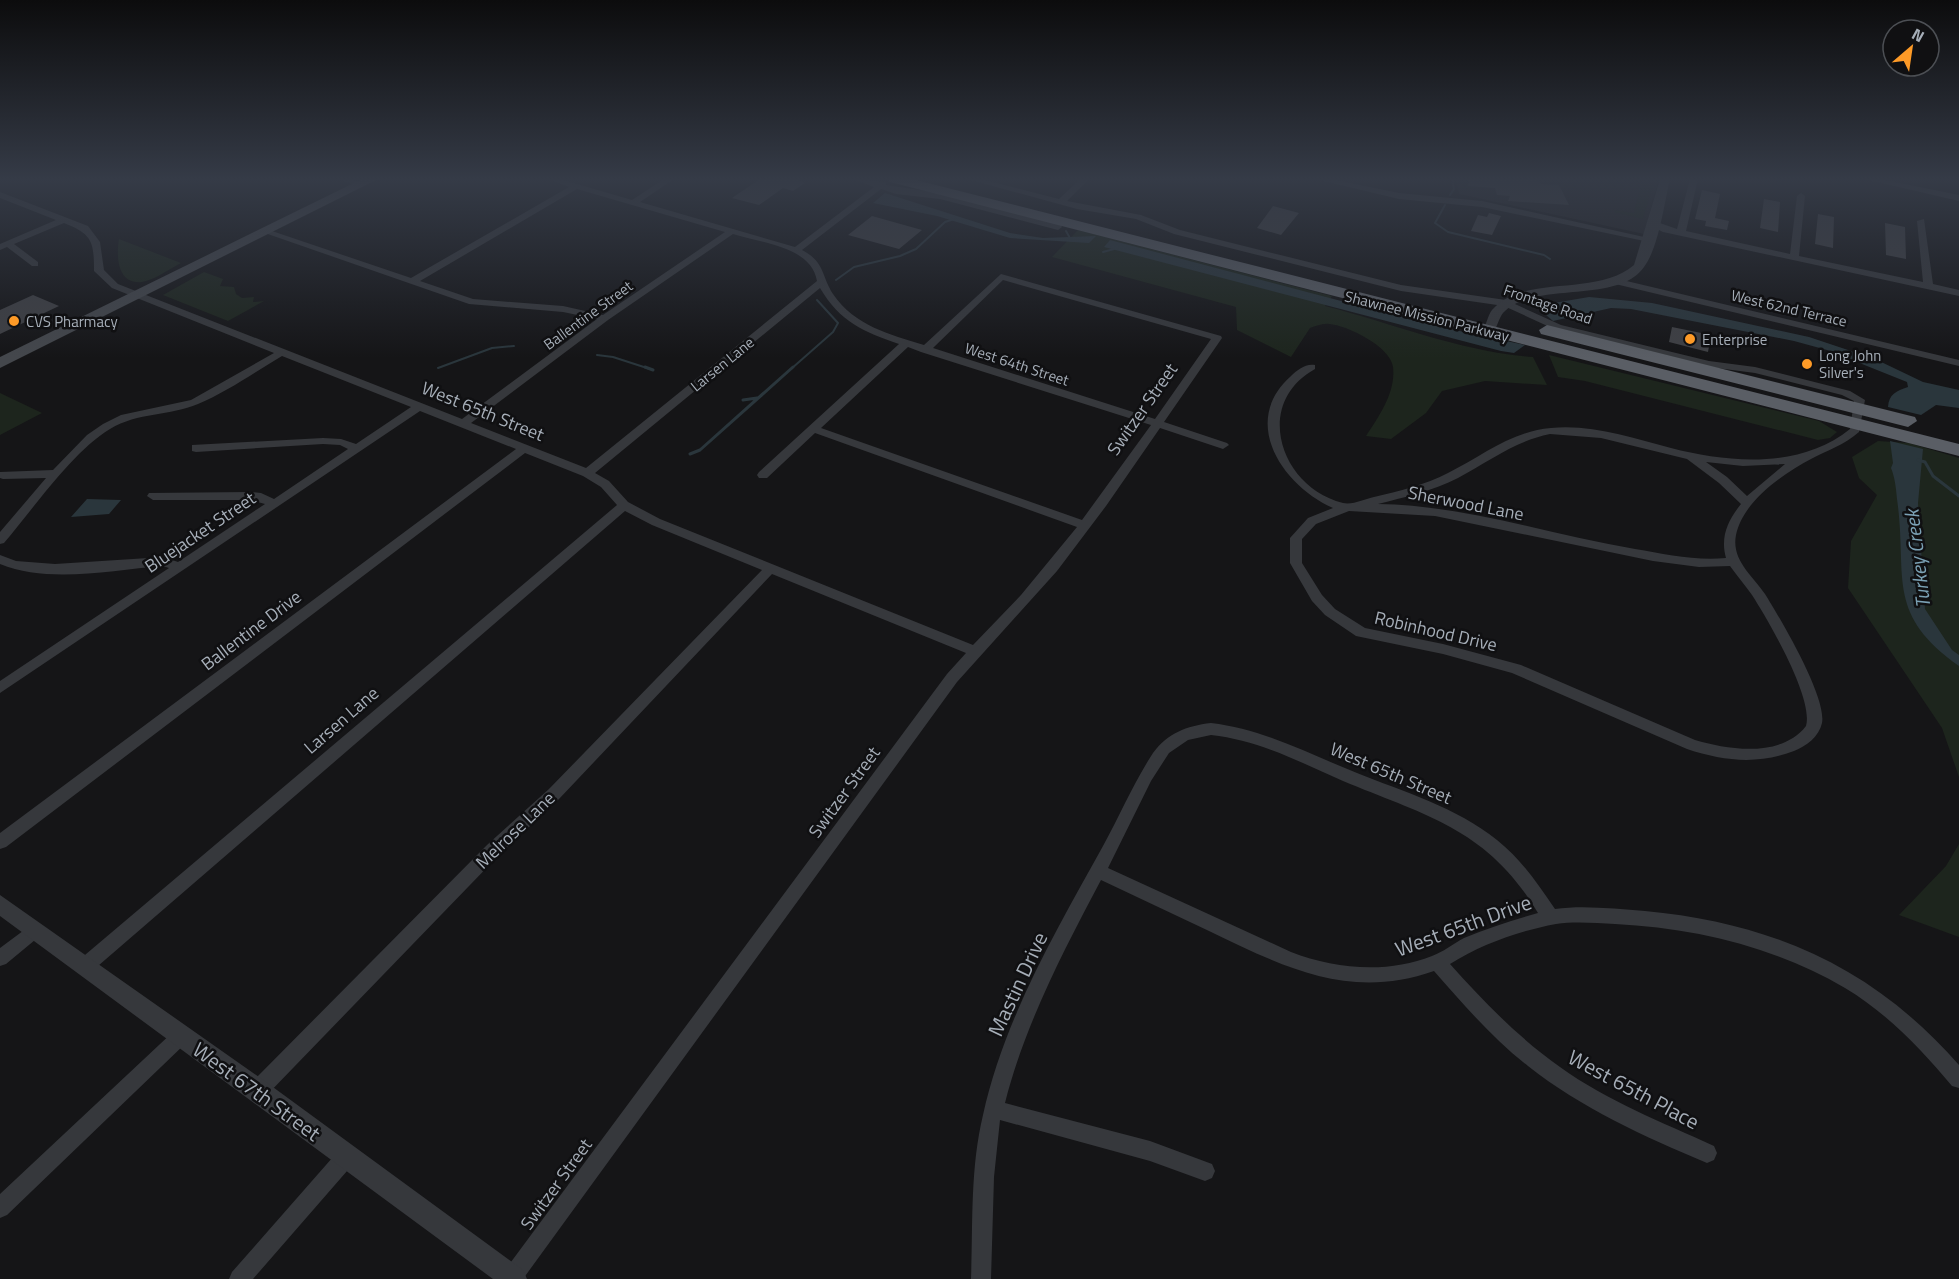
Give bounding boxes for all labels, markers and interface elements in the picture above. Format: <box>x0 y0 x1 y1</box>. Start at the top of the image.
north arrow <box>1881 18 1941 78</box>
text: N <box>1908 22 1929 48</box>
street label: Ballentine Street <box>539 274 638 355</box>
street label: Frontage Road <box>1501 278 1595 330</box>
street label: West 62nd Terrace <box>1729 283 1849 333</box>
street label: Shawnee Mission Parkway <box>1342 284 1512 348</box>
place label: CVS Pharmacy <box>26 310 118 333</box>
marker: CVS Pharmacy <box>7 314 21 328</box>
place label: Enterprise <box>1702 328 1767 351</box>
street label: Larsen Lane <box>685 331 759 397</box>
marker: Enterprise <box>1683 332 1697 346</box>
street label: West 64th Street <box>962 336 1073 392</box>
place label: Long John Silver's <box>1819 344 1881 384</box>
street label: Switzer Street <box>1100 357 1184 461</box>
marker: Long John Silver's <box>1800 357 1814 371</box>
street label: West 65th Street <box>418 374 549 448</box>
street label: Sherwood Lane <box>1406 479 1526 527</box>
street label: Bluejacket Street <box>139 484 262 579</box>
water label: Turkey Creek <box>1895 506 1938 610</box>
street label: Ballentine Drive <box>195 583 307 677</box>
street label: Robinhood Drive <box>1372 604 1500 658</box>
street label: Larsen Lane <box>298 680 384 760</box>
street label: West 65th Street <box>1326 735 1457 811</box>
street label: Switzer Street <box>802 740 887 843</box>
street label: Melrose Lane <box>469 785 561 875</box>
street label: West 65th Drive <box>1390 885 1536 965</box>
street label: Mastin Drive <box>979 927 1055 1041</box>
street label: West 67th Street <box>186 1034 328 1149</box>
street label: West 65th Place <box>1563 1041 1705 1137</box>
street label: Switzer Street <box>514 1132 599 1235</box>

